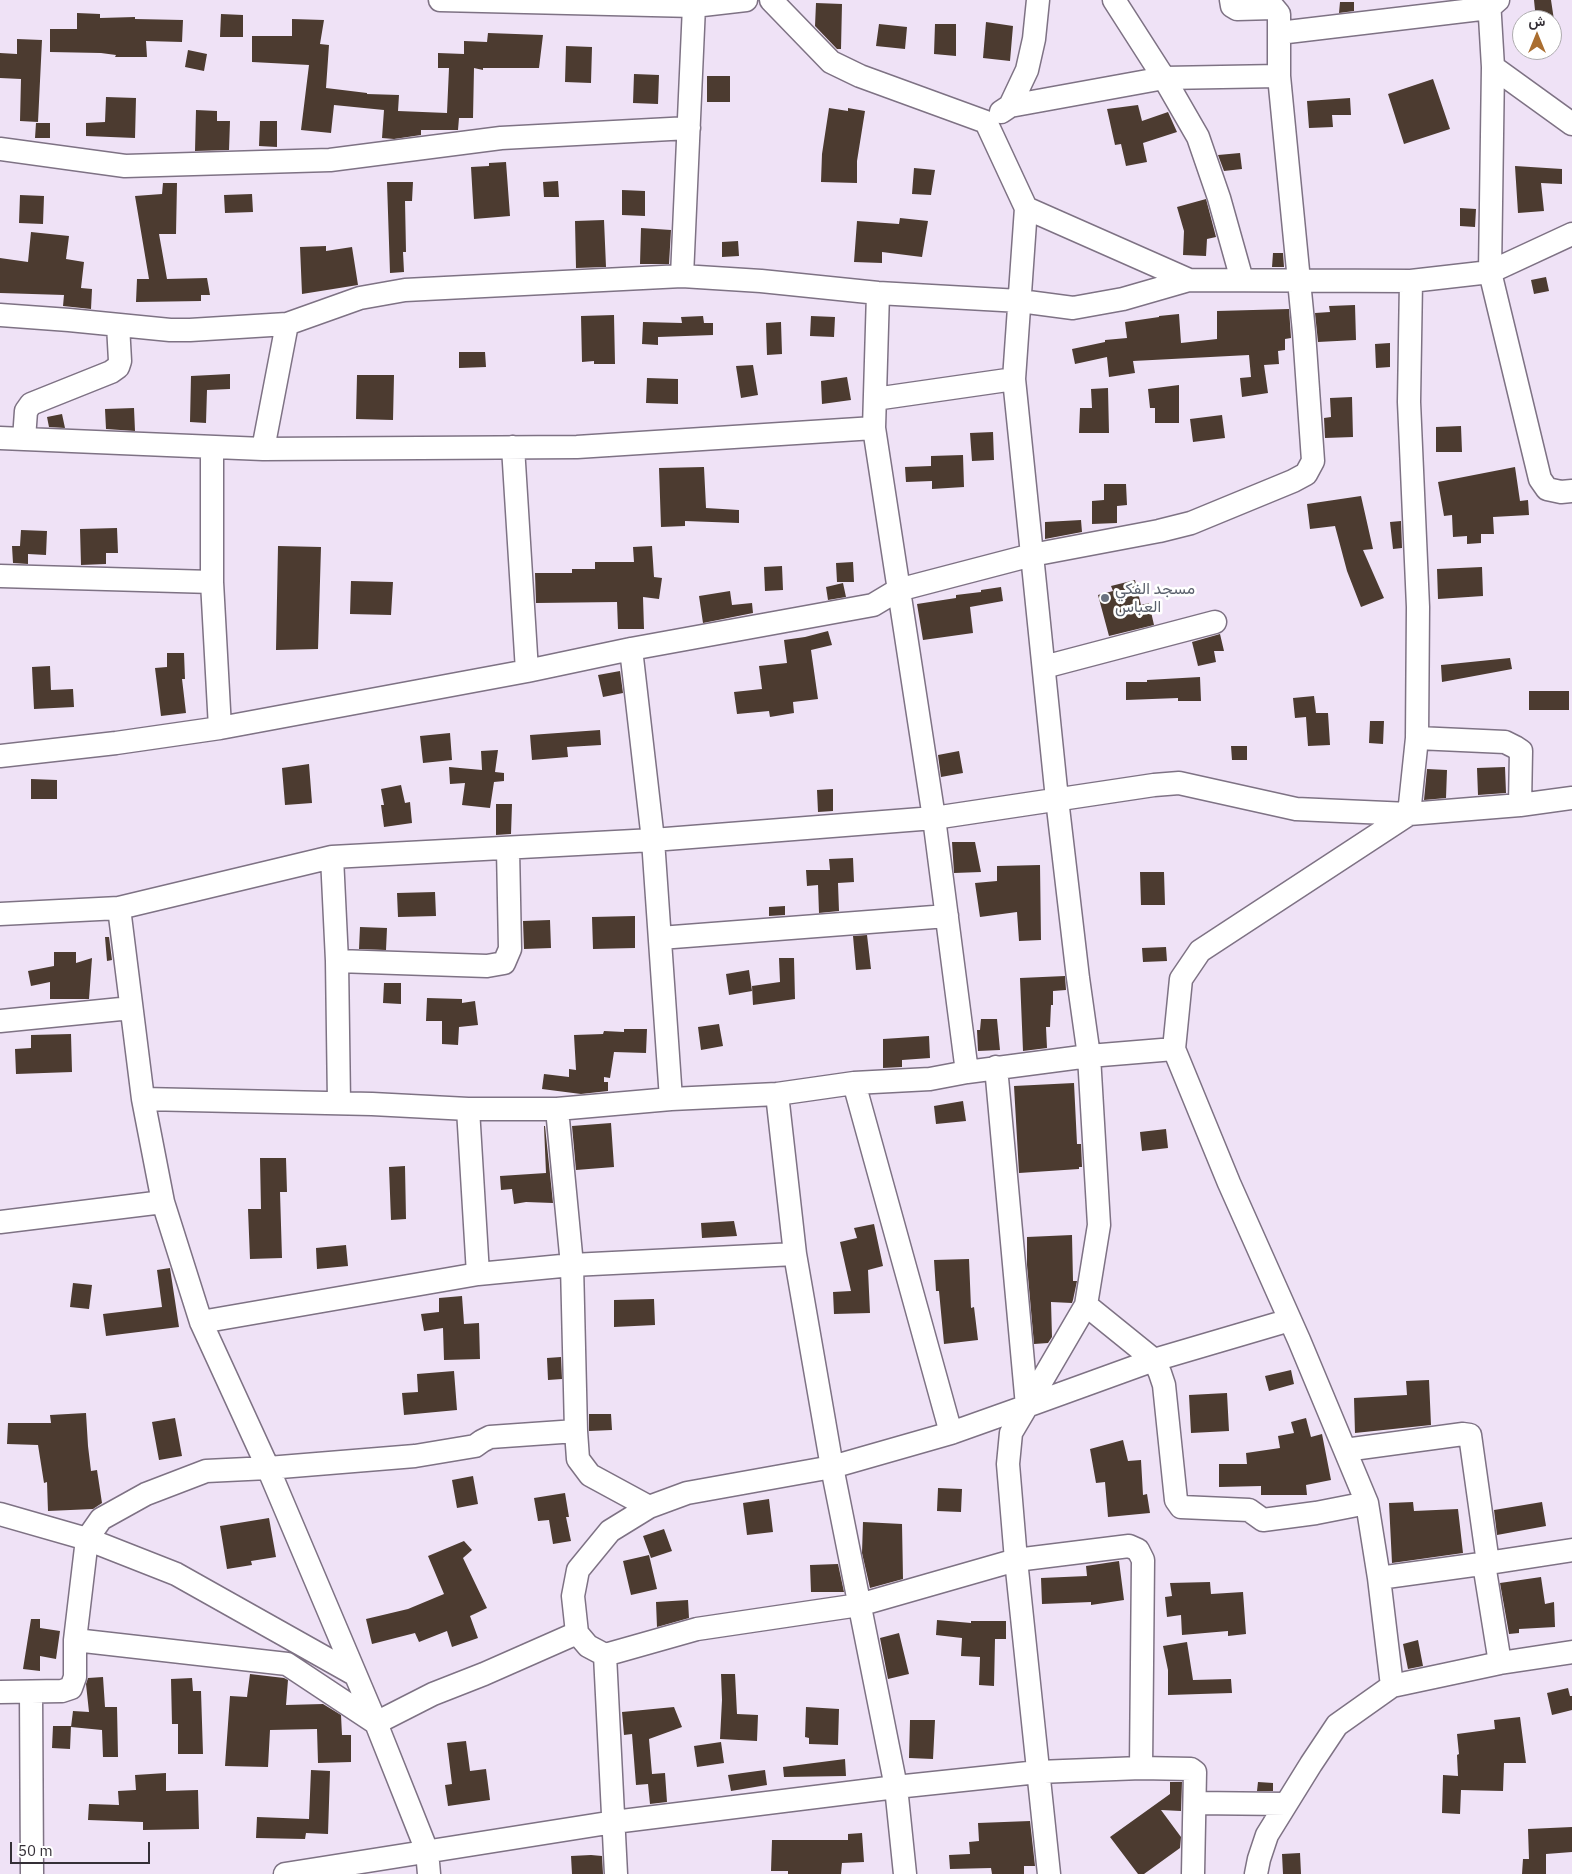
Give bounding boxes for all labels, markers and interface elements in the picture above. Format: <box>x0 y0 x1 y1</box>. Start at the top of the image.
north arrow <box>1512 10 1562 60</box>
text: ش <box>1529 12 1545 30</box>
place label: مسجد الفكي العباس <box>1115 579 1195 617</box>
marker: مسجد الفكي العباس <box>1099 592 1111 604</box>
scale bar <box>12 1832 152 1864</box>
text: 50 m <box>18 1841 53 1860</box>

